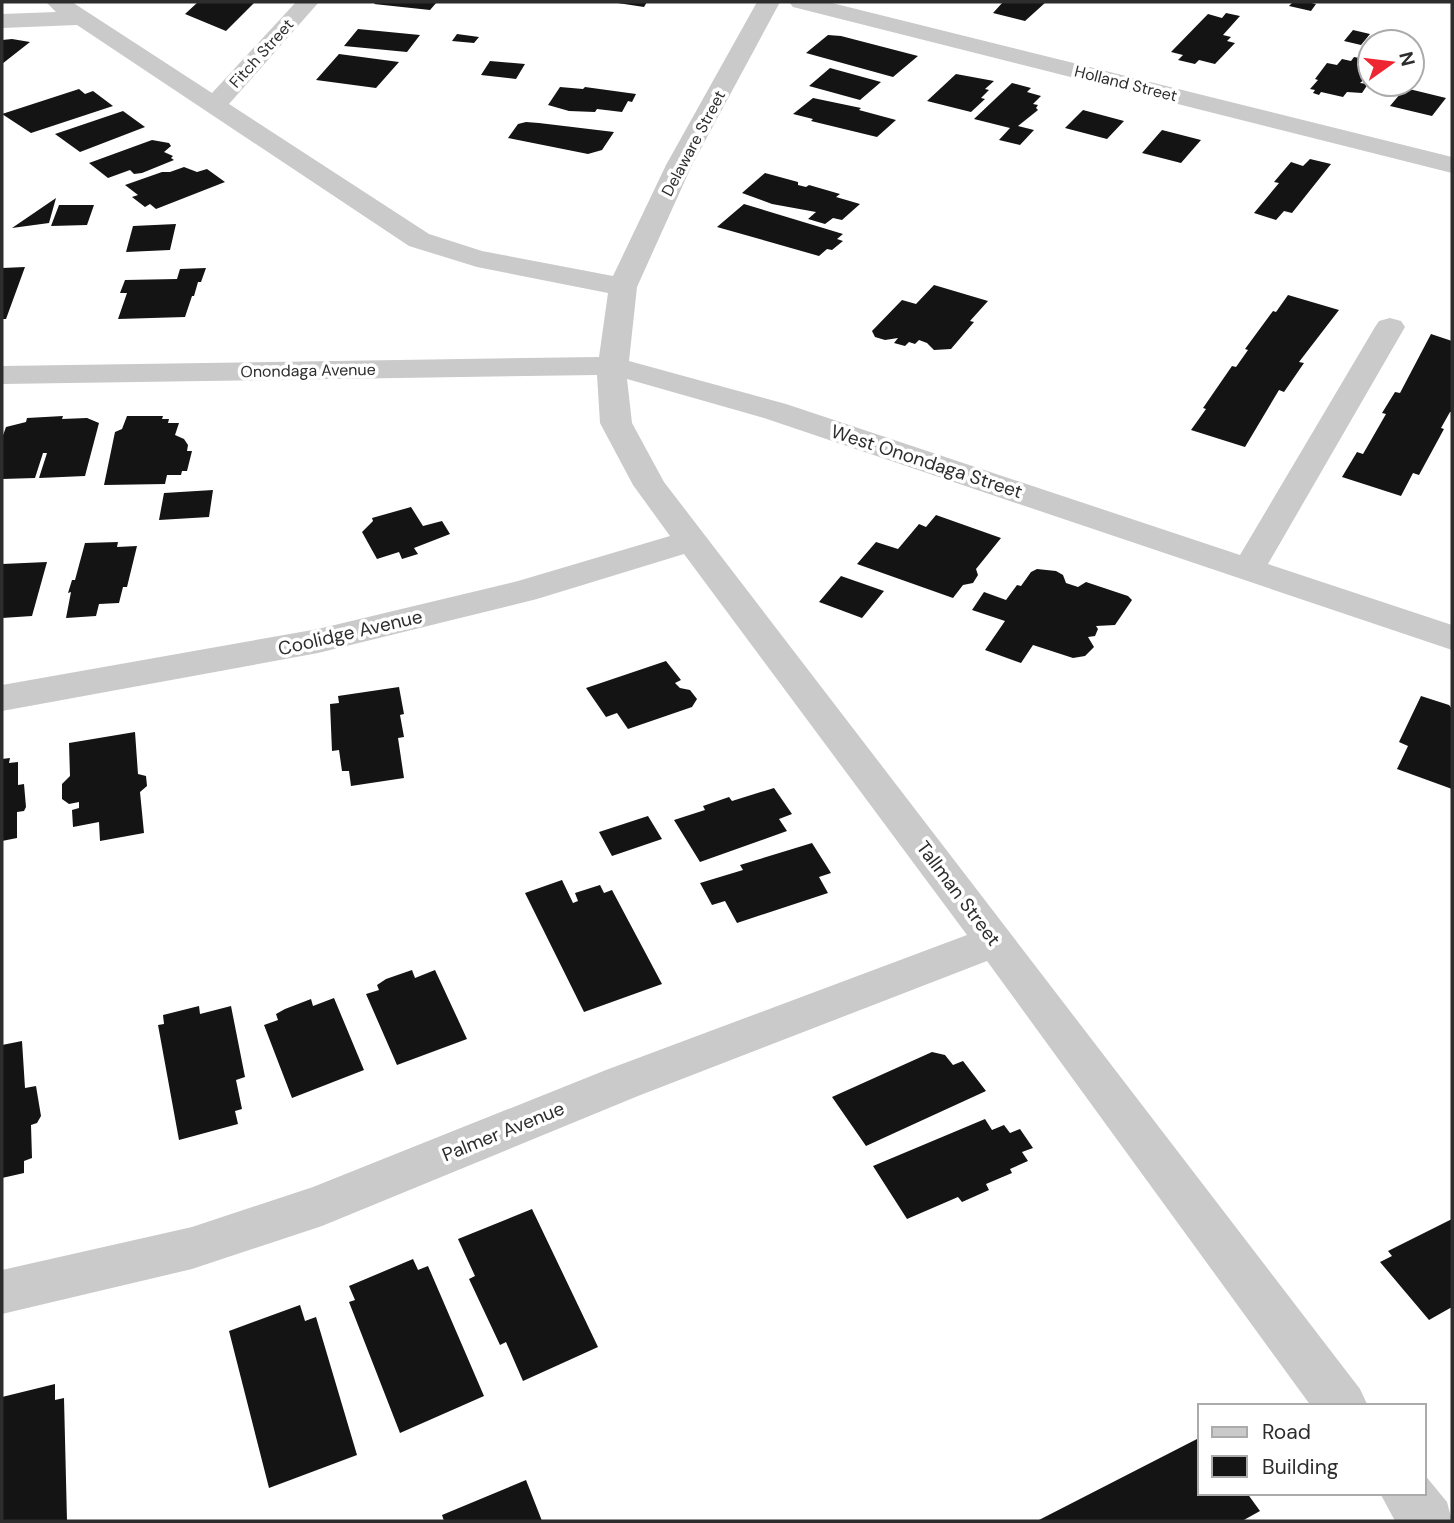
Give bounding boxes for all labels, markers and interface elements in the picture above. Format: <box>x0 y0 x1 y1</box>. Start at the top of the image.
street label: Fitch Street <box>225 14 298 92</box>
north arrow <box>1356 28 1426 98</box>
text: N <box>1393 49 1421 69</box>
street label: Holland Street <box>1072 61 1179 106</box>
street label: Delaware Street <box>657 87 730 200</box>
street label: Onondaga Avenue <box>240 359 376 382</box>
street label: West Onondaga Street <box>828 419 1026 504</box>
street label: Coolidge Avenue <box>275 604 425 661</box>
street label: Tallman Street <box>911 836 1006 951</box>
street label: Palmer Avenue <box>438 1096 568 1167</box>
legend <box>1198 1404 1426 1495</box>
text: Road <box>1262 1418 1311 1446</box>
text: Building <box>1262 1453 1339 1481</box>

